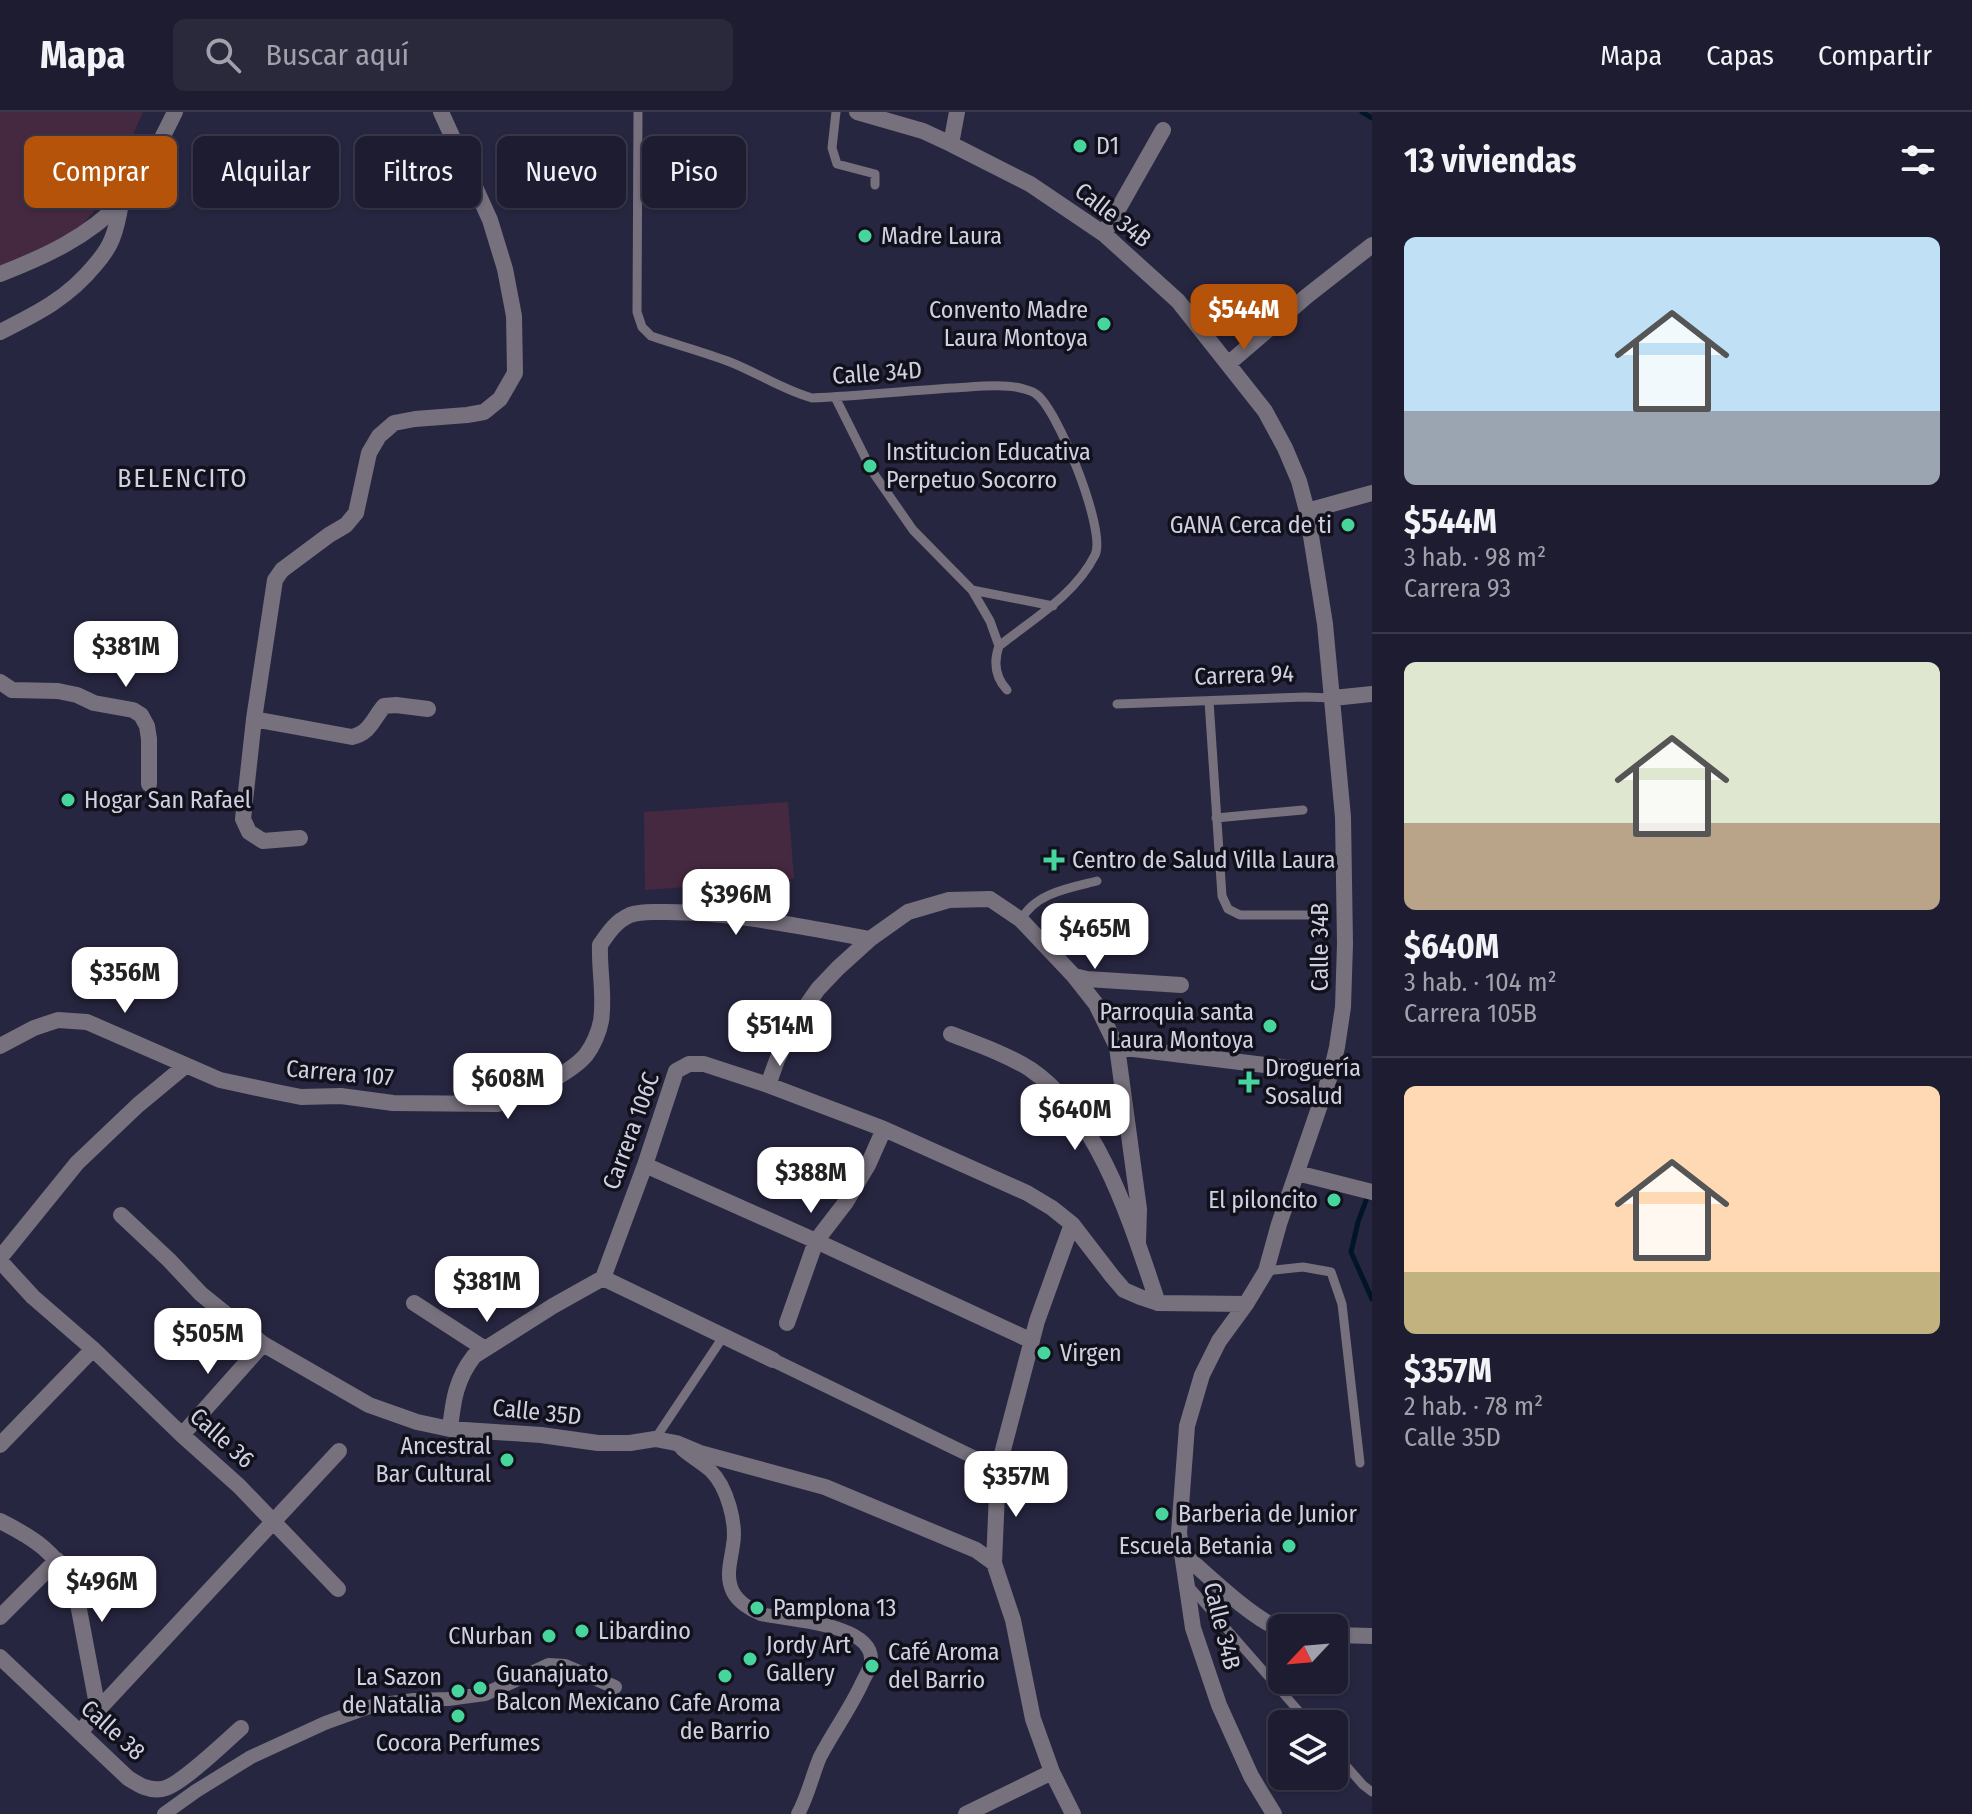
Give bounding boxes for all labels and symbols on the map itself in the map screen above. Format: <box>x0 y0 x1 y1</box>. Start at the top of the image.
place label: D1 <box>1096 132 1119 160</box>
marker: D1 <box>1071 137 1089 155</box>
street label: Calle 34B <box>1069 177 1157 253</box>
place label: Madre Laura <box>881 222 1002 250</box>
marker: Madre Laura <box>856 227 874 245</box>
pin: $544M <box>1188 284 1300 352</box>
place label: Convento Madre Laura Montoya <box>929 296 1088 352</box>
marker: Convento Madre Laura Montoya <box>1095 315 1113 333</box>
street label: Calle 34D <box>831 356 923 390</box>
place label: Institucion Educativa Perpetuo Socorro <box>886 438 1091 494</box>
marker: Institucion Educativa Perpetuo Socorro <box>861 457 879 475</box>
district label: BELENCITO <box>117 463 249 494</box>
place label: GANA Cerca de ti <box>1170 511 1332 539</box>
marker: GANA Cerca de ti <box>1339 516 1357 534</box>
pin: $381M <box>70 621 182 689</box>
street label: Carrera 94 <box>1194 659 1294 691</box>
place label: Hogar San Rafael <box>84 786 251 814</box>
marker: Hogar San Rafael <box>59 791 77 809</box>
place label: Centro de Salud Villa Laura <box>1072 846 1336 874</box>
marker: Centro de Salud Villa Laura <box>1043 849 1065 871</box>
pin: $396M <box>680 869 792 937</box>
pin: $465M <box>1039 903 1151 971</box>
street label: Calle 34B <box>1306 903 1334 991</box>
pin: $356M <box>69 947 181 1015</box>
place label: Parroquia santa Laura Montoya <box>1099 998 1254 1054</box>
pin: $514M <box>724 1000 836 1068</box>
marker: Parroquia santa Laura Montoya <box>1261 1017 1279 1035</box>
pin: $608M <box>452 1053 564 1121</box>
street label: Carrera 107 <box>285 1054 395 1092</box>
place label: Droguería Sosalud <box>1265 1054 1361 1110</box>
street label: Carrera 106C <box>597 1069 665 1193</box>
marker: Droguería Sosalud <box>1240 1073 1258 1091</box>
pin: $640M <box>1019 1084 1131 1152</box>
pin: $388M <box>755 1147 867 1215</box>
place label: El piloncito <box>1208 1186 1318 1214</box>
marker: El piloncito <box>1325 1191 1343 1209</box>
pin: $381M <box>431 1256 543 1324</box>
pin: $505M <box>152 1308 264 1376</box>
place label: Virgen <box>1060 1339 1122 1367</box>
marker: Virgen <box>1035 1344 1053 1362</box>
street label: Calle 35D <box>491 1393 583 1431</box>
street label: Calle 36 <box>184 1402 260 1474</box>
place label: Ancestral Bar Cultural <box>376 1432 491 1488</box>
marker: Ancestral Bar Cultural <box>498 1451 516 1469</box>
pin: $357M <box>960 1451 1072 1519</box>
place label: Barberia de Junior <box>1178 1500 1357 1528</box>
marker: Barberia de Junior <box>1153 1505 1171 1523</box>
place label: Escuela Betania <box>1119 1532 1273 1560</box>
marker: Escuela Betania <box>1280 1537 1298 1555</box>
pin: $496M <box>46 1556 158 1624</box>
street label: Calle 34B <box>1198 1579 1246 1673</box>
place label: Pamplona 13 <box>773 1594 896 1622</box>
marker: Pamplona 13 <box>748 1599 766 1617</box>
north arrow <box>1268 1614 1348 1694</box>
place label: Libardino <box>598 1617 691 1645</box>
place label: CNurban <box>448 1622 533 1650</box>
marker: Libardino <box>573 1622 591 1640</box>
marker: CNurban <box>540 1627 558 1645</box>
place label: Jordy Art Gallery <box>766 1631 851 1687</box>
place label: Café Aroma del Barrio <box>888 1638 999 1694</box>
marker: Jordy Art Gallery <box>741 1650 759 1668</box>
marker: Café Aroma del Barrio <box>863 1657 881 1675</box>
place label: Guanajuato Balcon Mexicano <box>496 1660 660 1716</box>
place label: La Sazon de Natalia <box>342 1663 442 1719</box>
marker: Cafe Aroma de Barrio <box>716 1667 734 1685</box>
marker: Guanajuato Balcon Mexicano <box>471 1679 489 1697</box>
marker: La Sazon de Natalia <box>449 1682 467 1700</box>
place label: Cafe Aroma de Barrio <box>669 1689 781 1745</box>
street label: Calle 38 <box>75 1694 151 1766</box>
marker: Cocora Perfumes <box>449 1707 467 1725</box>
place label: Cocora Perfumes <box>376 1729 540 1757</box>

